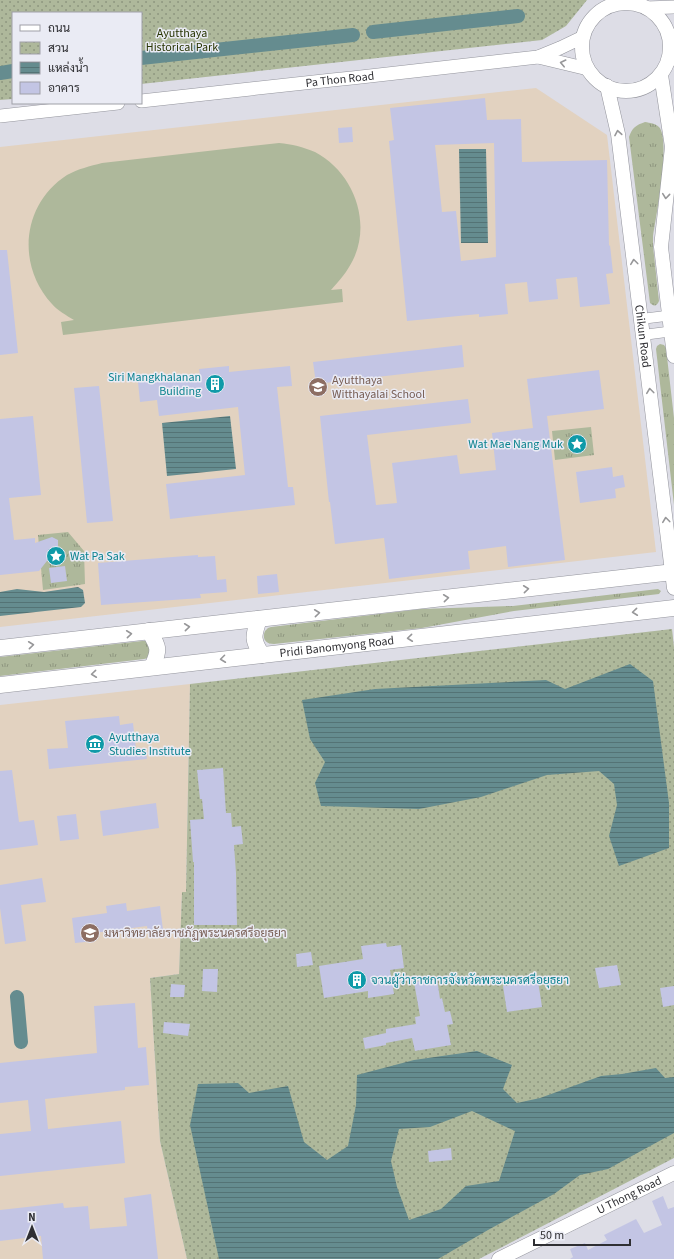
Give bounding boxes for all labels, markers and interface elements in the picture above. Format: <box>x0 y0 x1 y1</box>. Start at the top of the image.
legend <box>12 12 142 104</box>
text: ถนน <box>48 20 71 37</box>
park label: Ayutthaya Historical Park <box>146 25 218 56</box>
text: สวน <box>48 40 69 57</box>
text: แหล่งน้ำ <box>48 57 88 77</box>
one-way arrow <box>560 60 566 68</box>
street label: Pa Thon Road <box>305 67 375 91</box>
text: อาคาร <box>48 80 80 97</box>
one-way arrow <box>614 130 622 136</box>
one-way arrow <box>662 193 671 199</box>
one-way arrow <box>630 259 639 265</box>
street label: Chikun Road <box>631 304 655 369</box>
place label: Siri Mangkhalanan Building <box>108 369 201 400</box>
place label: Ayutthaya Witthayalai School <box>332 372 425 403</box>
building icon: Siri Mangkhalanan Building <box>204 373 226 395</box>
school or university icon: Ayutthaya Witthayalai School <box>307 376 329 398</box>
one-way arrow <box>646 388 655 394</box>
place icon: Wat Mae Nang Muk <box>566 433 588 455</box>
place label: Wat Mae Nang Muk <box>468 436 563 453</box>
one-way arrow <box>661 517 670 523</box>
place icon: Wat Pa Sak <box>45 545 67 567</box>
place label: Wat Pa Sak <box>70 548 125 565</box>
one-way arrow <box>523 585 529 594</box>
one-way arrow <box>443 594 449 603</box>
one-way arrow <box>314 608 320 617</box>
one-way arrow <box>632 608 638 617</box>
one-way arrow <box>184 623 191 632</box>
one-way arrow <box>126 630 132 639</box>
street label: Pridi Banomyong Road <box>279 632 395 661</box>
one-way arrow <box>407 633 413 642</box>
one-way arrow <box>28 641 34 650</box>
one-way arrow <box>220 654 226 663</box>
one-way arrow <box>91 669 97 678</box>
place label: Ayutthaya Studies Institute <box>109 729 191 760</box>
museum icon: Ayutthaya Studies Institute <box>84 733 106 755</box>
school or university icon: มหาวิทยาลัยราชภัฏพระนครศรีอยุธยา <box>79 922 101 944</box>
place label: มหาวิทยาลัยราชภัฏพระนครศรีอยุธยา <box>104 925 287 942</box>
building icon: จวนผู้ว่าราชการจังหวัดพระนครศรีอยุธยา <box>346 969 368 991</box>
place label: จวนผู้ว่าราชการจังหวัดพระนครศรีอยุธยา <box>371 972 569 989</box>
street label: U Thong Road <box>594 1172 665 1218</box>
north arrow <box>12 1207 52 1247</box>
text: N <box>28 1210 36 1225</box>
scale bar <box>534 1221 630 1247</box>
text: 50 m <box>540 1227 564 1244</box>

